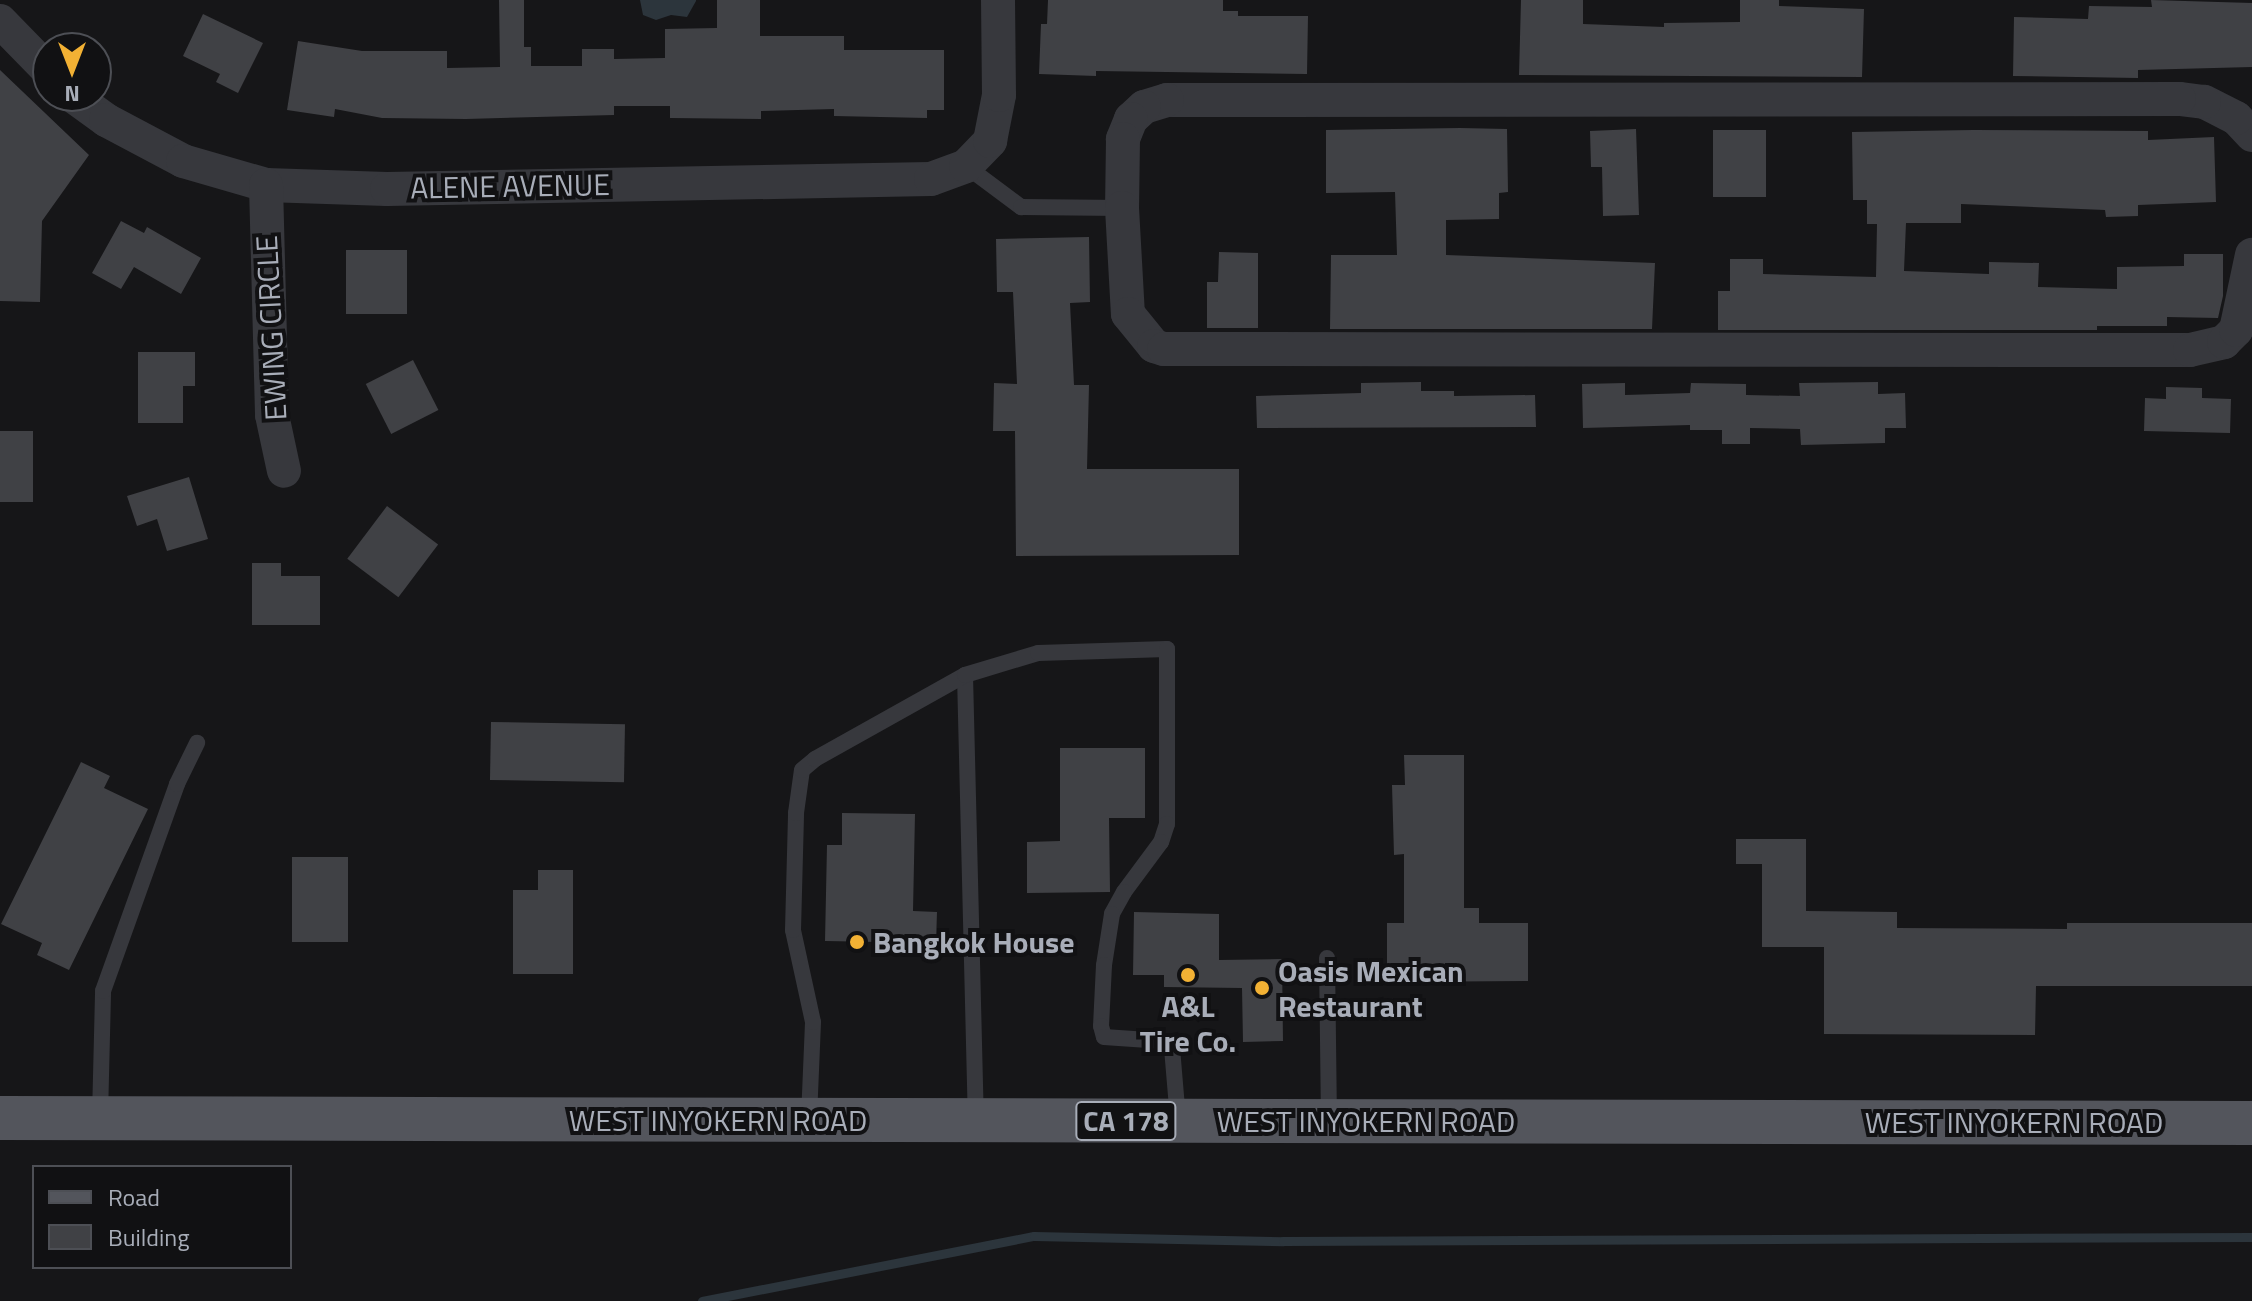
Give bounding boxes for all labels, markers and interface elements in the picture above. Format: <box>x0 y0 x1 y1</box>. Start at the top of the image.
north arrow <box>32 32 112 112</box>
text: N <box>64 77 80 111</box>
street label: ALENE AVENUE <box>410 166 610 206</box>
street label: EWING CIRCLE <box>248 235 294 421</box>
place label: Bangkok House <box>873 924 1075 960</box>
marker: Bangkok House <box>848 933 866 951</box>
place label: Oasis Mexican Restaurant <box>1278 953 1464 1024</box>
marker: A&L Tire Co. <box>1179 966 1197 984</box>
marker: Oasis Mexican Restaurant <box>1253 979 1271 997</box>
place label: A&L Tire Co. <box>1140 988 1236 1058</box>
road number: CA 178 <box>1074 1097 1178 1145</box>
street label: WEST INYOKERN ROAD <box>569 1102 867 1138</box>
street label: WEST INYOKERN ROAD <box>1217 1103 1515 1139</box>
street label: WEST INYOKERN ROAD <box>1865 1104 2163 1140</box>
legend <box>32 1165 292 1269</box>
text: Road <box>108 1179 160 1215</box>
text: Building <box>108 1219 190 1255</box>

